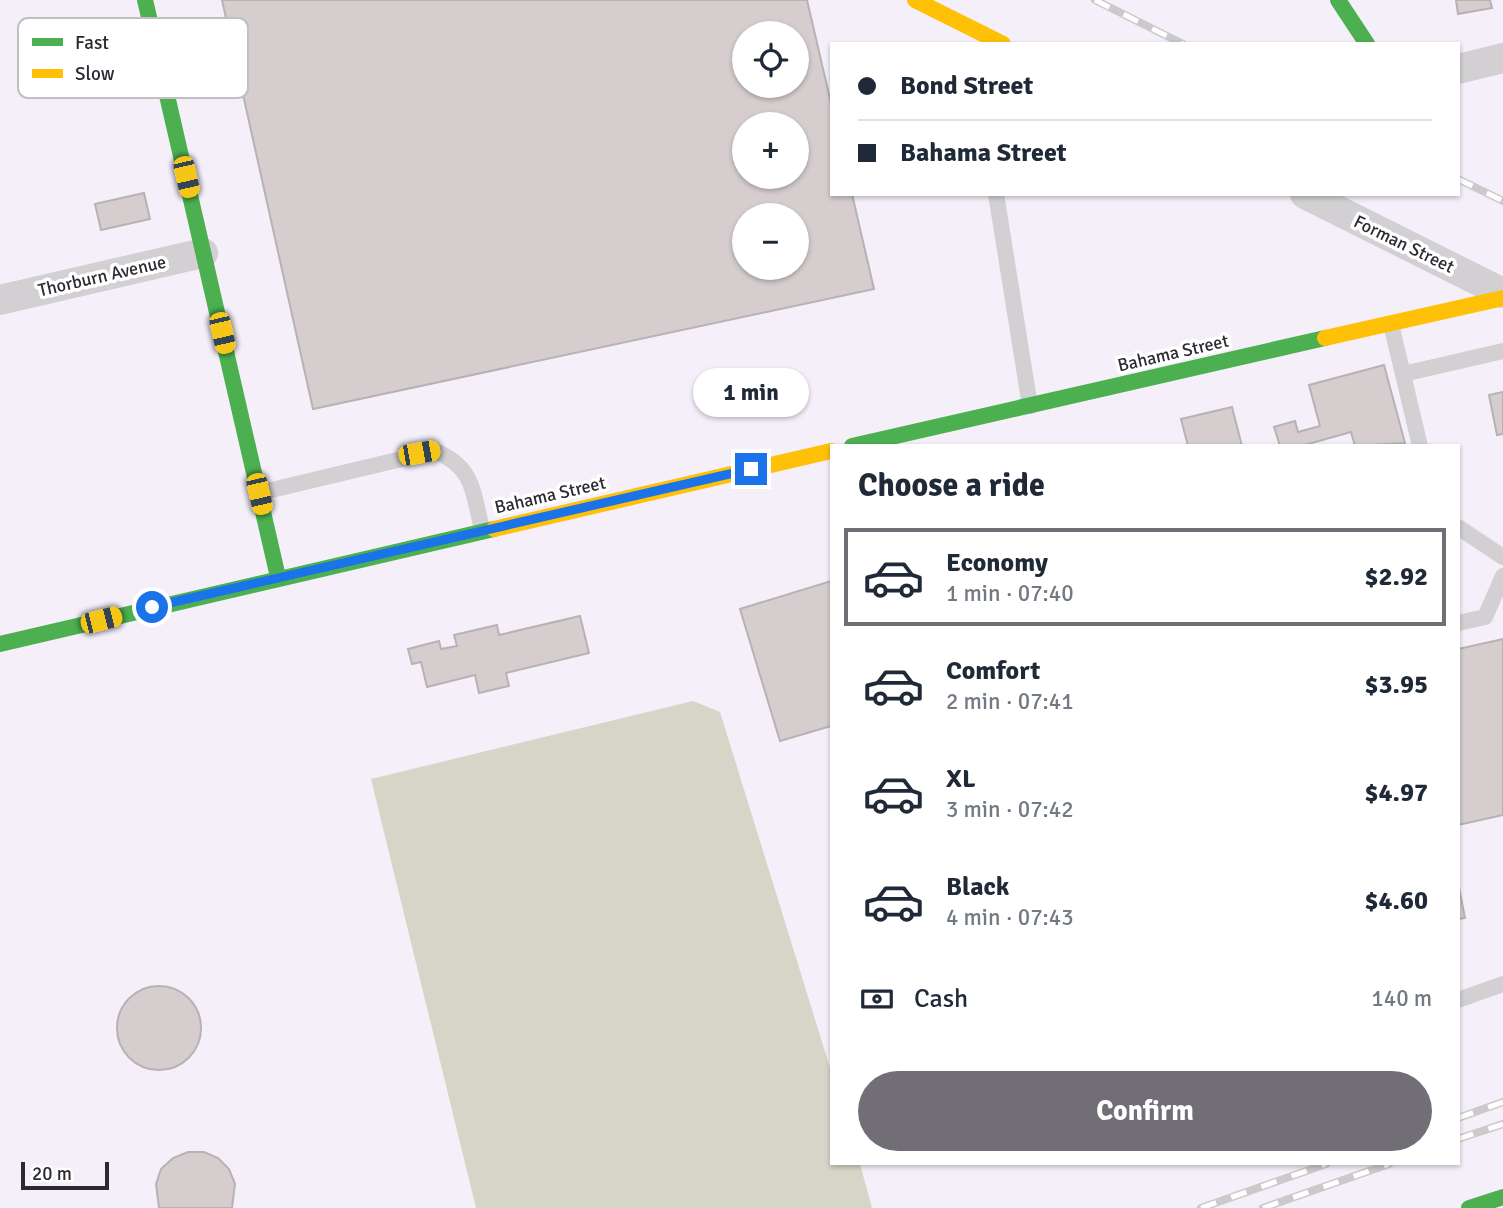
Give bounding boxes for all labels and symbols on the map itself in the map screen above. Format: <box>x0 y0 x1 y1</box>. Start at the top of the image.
legend <box>18 18 248 98</box>
text: Fast <box>75 31 109 55</box>
text: Slow <box>75 62 115 86</box>
car <box>172 154 201 200</box>
street label: Forman Street <box>1350 210 1458 278</box>
street label: Thorburn Avenue <box>36 251 168 301</box>
car <box>208 310 237 356</box>
street label: Bahama Street <box>1115 330 1231 376</box>
callout: 1 min <box>693 368 809 416</box>
car <box>397 439 442 467</box>
route end <box>735 453 767 485</box>
car <box>245 471 274 517</box>
street label: Bahama Street <box>492 472 608 518</box>
route start <box>136 591 168 623</box>
car <box>79 605 124 635</box>
scale bar <box>21 1159 108 1191</box>

